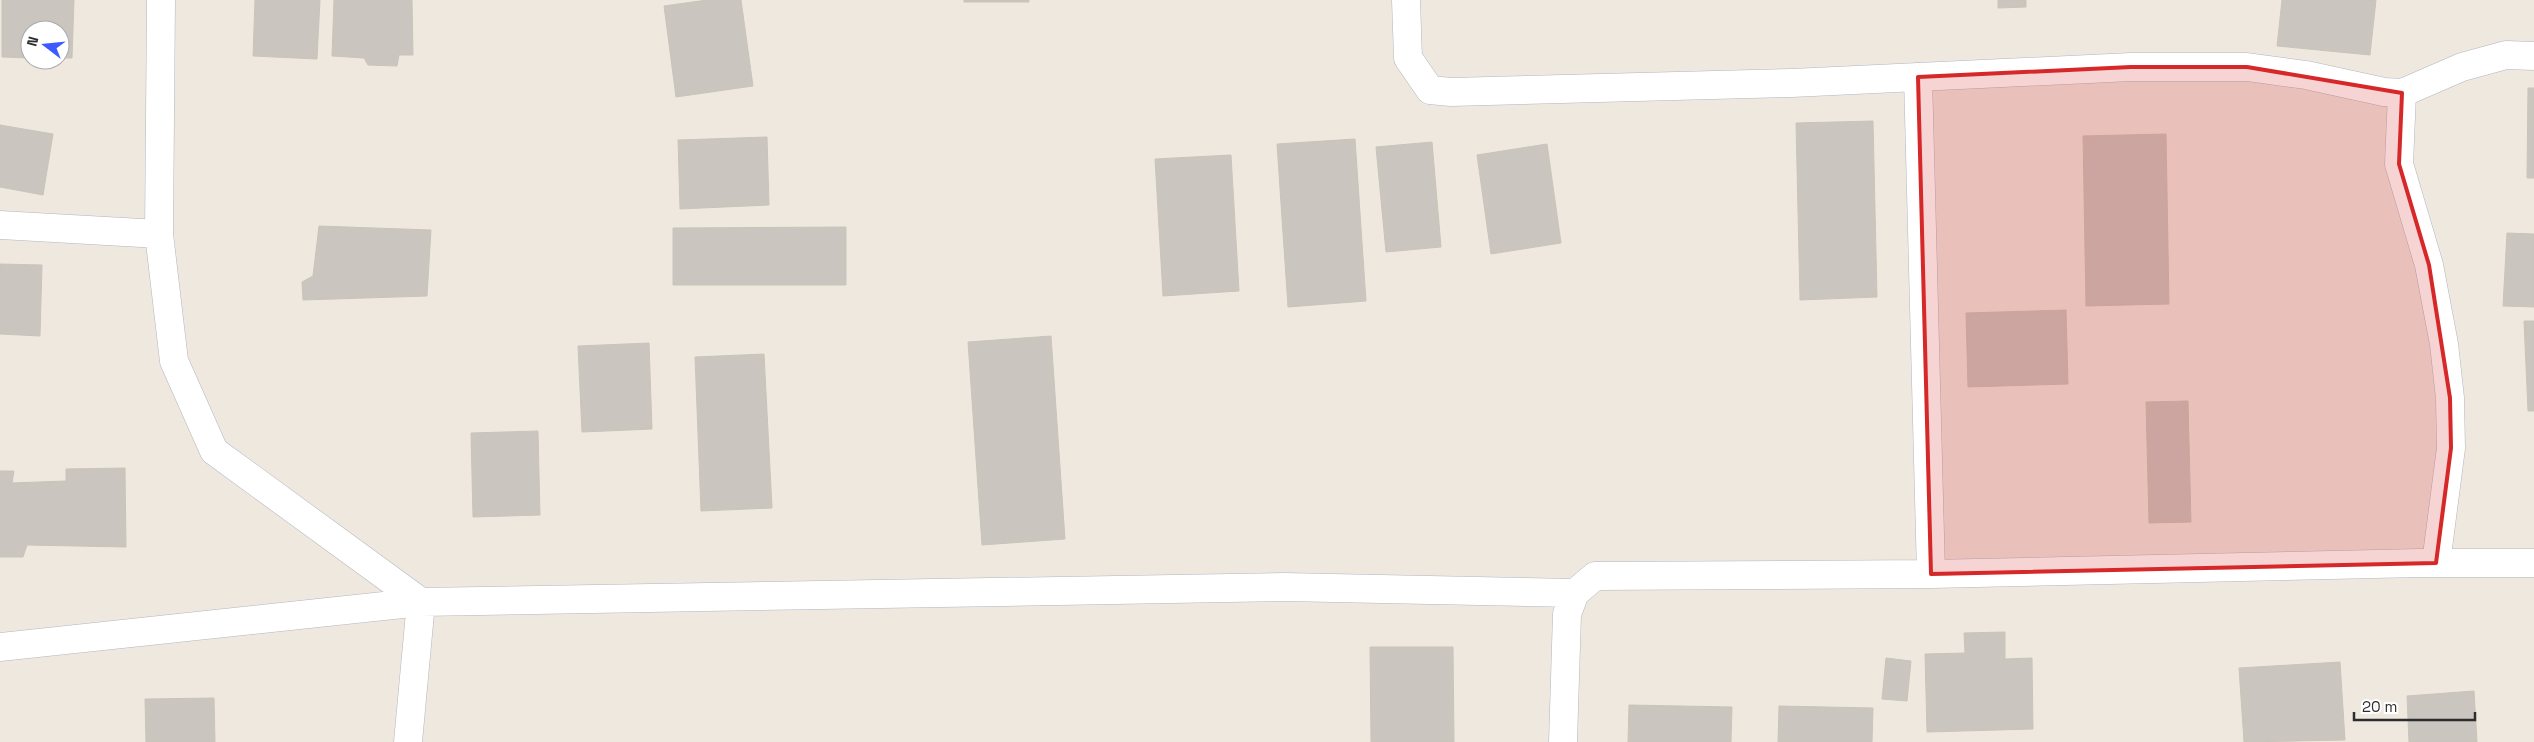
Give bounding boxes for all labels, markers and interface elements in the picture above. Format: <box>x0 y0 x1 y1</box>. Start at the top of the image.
north arrow <box>20 20 70 70</box>
text: N <box>23 34 42 48</box>
scale bar <box>2354 690 2475 722</box>
text: 20 m <box>2362 697 2397 716</box>

